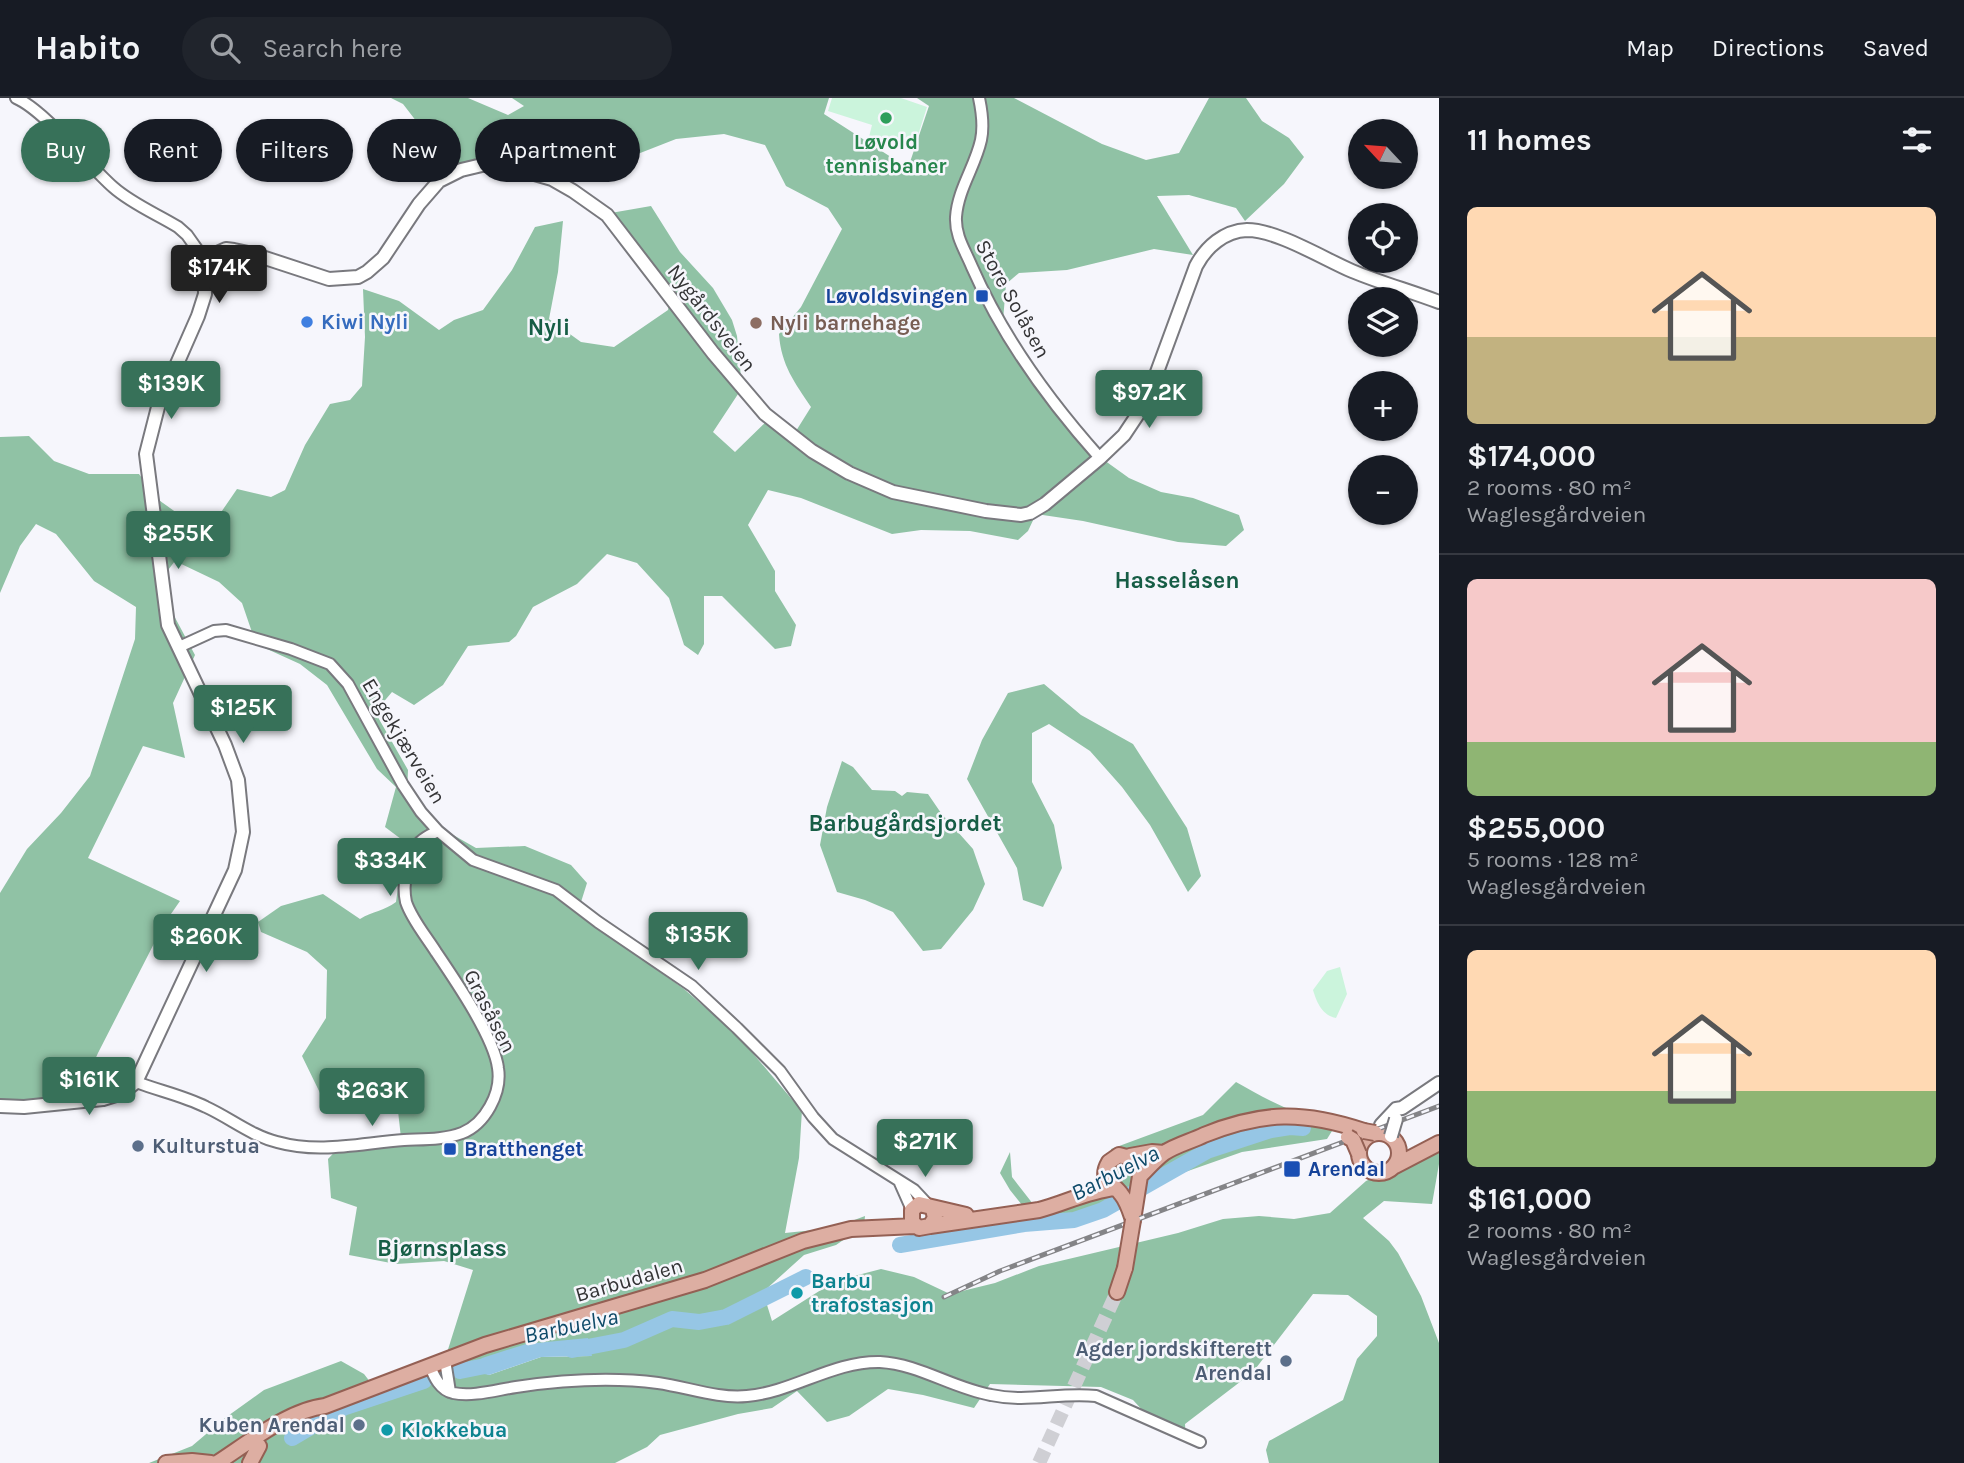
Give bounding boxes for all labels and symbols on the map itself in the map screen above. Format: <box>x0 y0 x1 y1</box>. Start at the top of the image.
marker: Løvold tennisbaner <box>878 110 894 126</box>
north arrow <box>1348 119 1418 189</box>
place label: Løvold tennisbaner <box>825 130 947 178</box>
street label: Store Solåsen <box>971 236 1055 362</box>
pin: $174K <box>170 246 268 305</box>
street label: Nygårdsveien <box>663 260 761 376</box>
place label: Løvoldsvingen <box>825 284 968 308</box>
marker: Løvoldsvingen <box>974 288 990 304</box>
place label: Kiwi Nyli <box>321 310 409 334</box>
place label: Nyli barnehage <box>770 311 921 335</box>
marker: Kiwi Nyli <box>299 314 315 330</box>
district label: Nyli <box>528 314 570 341</box>
marker: Nyli barnehage <box>748 315 764 331</box>
pin: $139K <box>122 362 220 421</box>
pin: $97.2K <box>1092 370 1206 430</box>
pin: $255K <box>129 512 227 571</box>
district label: Hasselåsen <box>1114 567 1240 594</box>
street label: Engekjærveien <box>357 674 451 808</box>
pin: $125K <box>194 686 292 745</box>
district label: Barbugårdsjordet <box>808 810 1002 837</box>
pin: $334K <box>341 838 439 898</box>
pin: $135K <box>649 912 747 972</box>
pin: $260K <box>157 914 255 974</box>
street label: Grasåsen <box>459 966 521 1056</box>
pin: $161K <box>40 1058 138 1117</box>
pin: $263K <box>323 1068 421 1128</box>
pin: $271K <box>876 1119 974 1179</box>
place label: Kulturstua <box>152 1134 260 1158</box>
place label: Bratthenget <box>464 1137 584 1161</box>
marker: Kulturstua <box>130 1138 146 1154</box>
water label: Barbuelva <box>1066 1139 1164 1207</box>
marker: Bratthenget <box>442 1141 458 1157</box>
place label: Arendal <box>1308 1157 1385 1181</box>
marker: Arendal <box>1282 1159 1302 1179</box>
district label: Bjørnsplass <box>377 1235 507 1262</box>
street label: Barbudalen <box>572 1253 686 1307</box>
place label: Barbu trafostasjon <box>811 1269 934 1317</box>
marker: Barbu trafostasjon <box>789 1285 805 1301</box>
water label: Barbuelva <box>522 1303 620 1349</box>
place label: Agder jordskifterett Arendal <box>1076 1337 1272 1385</box>
marker: Agder jordskifterett Arendal <box>1278 1353 1294 1369</box>
place label: Kuben Arendal <box>199 1413 345 1437</box>
marker: Kuben Arendal <box>351 1417 367 1433</box>
place label: Klokkebua <box>401 1418 507 1442</box>
marker: Klokkebua <box>379 1422 395 1438</box>

